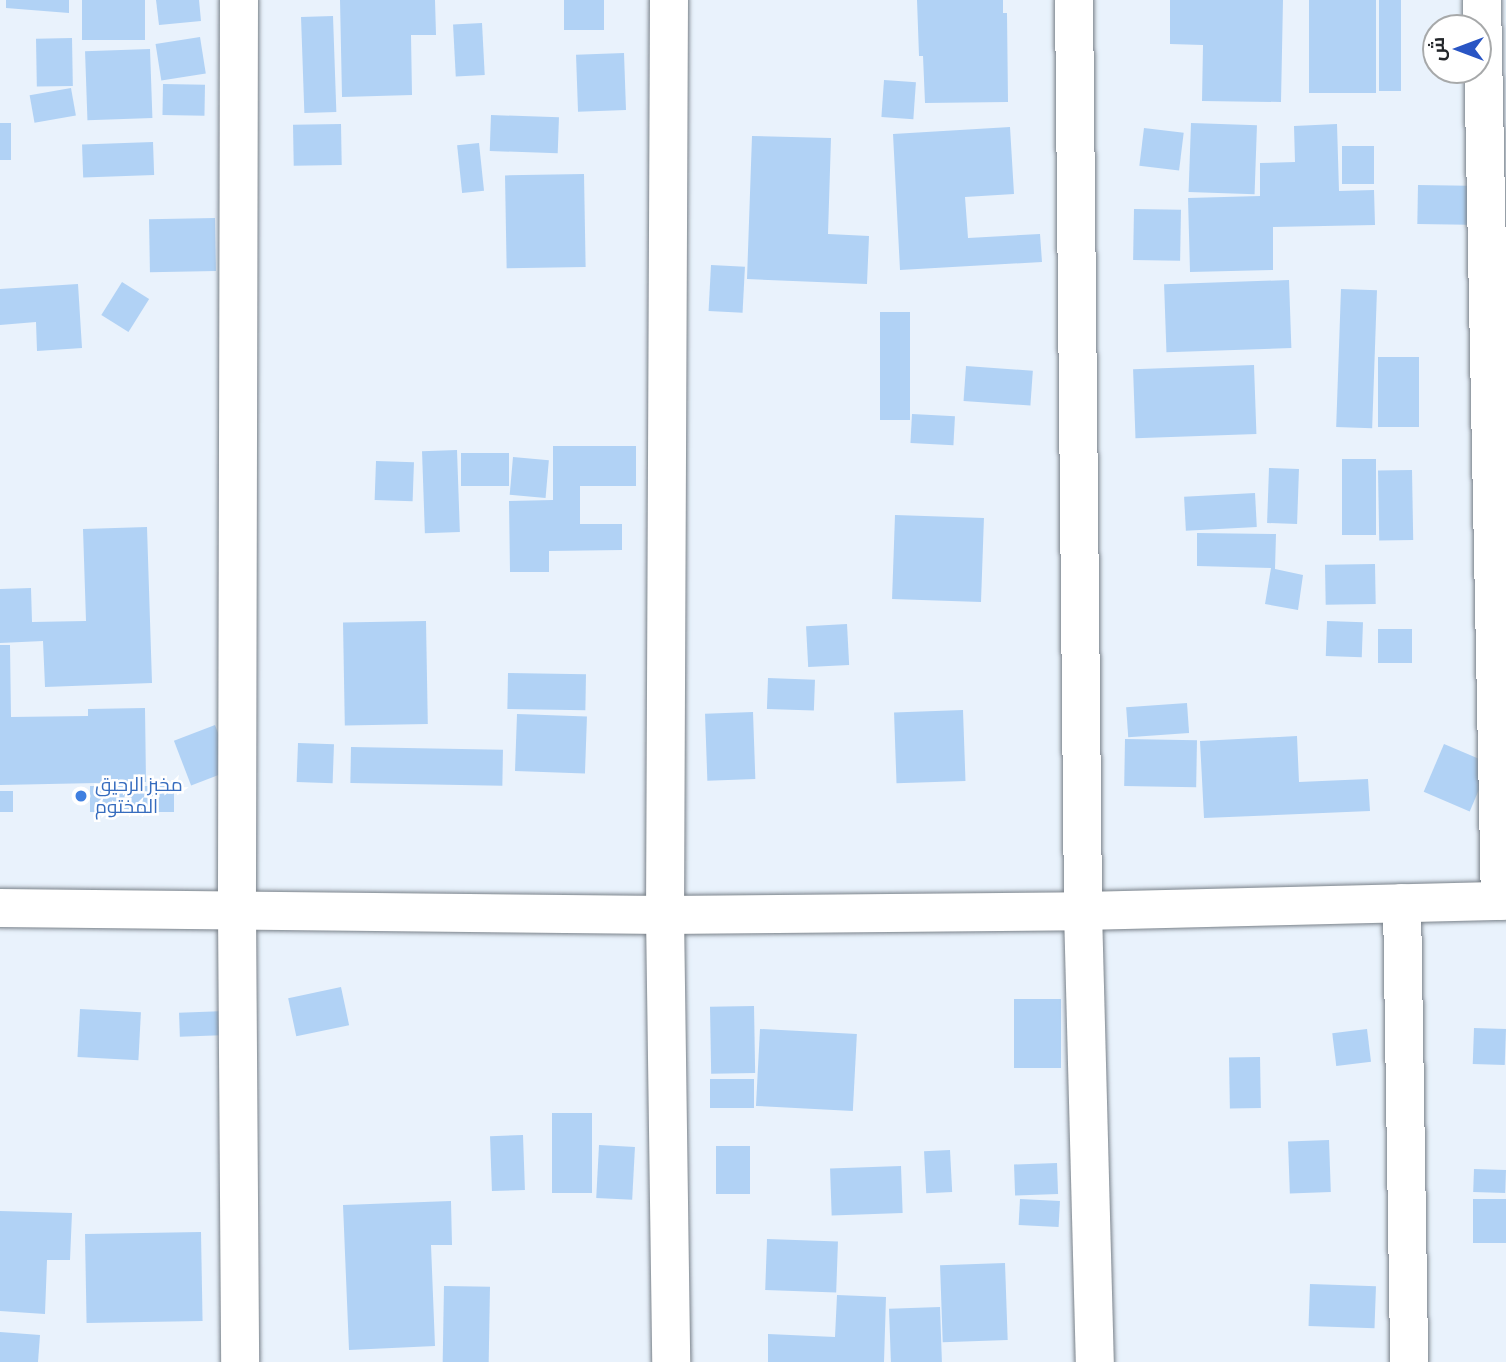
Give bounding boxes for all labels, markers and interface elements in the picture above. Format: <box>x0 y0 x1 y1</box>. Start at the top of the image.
north arrow <box>1422 14 1492 84</box>
text: ش <box>1427 37 1448 61</box>
place label: مخبز الرحيق المختوم <box>95 774 183 818</box>
marker: مخبز الرحيق المختوم <box>73 788 89 804</box>

